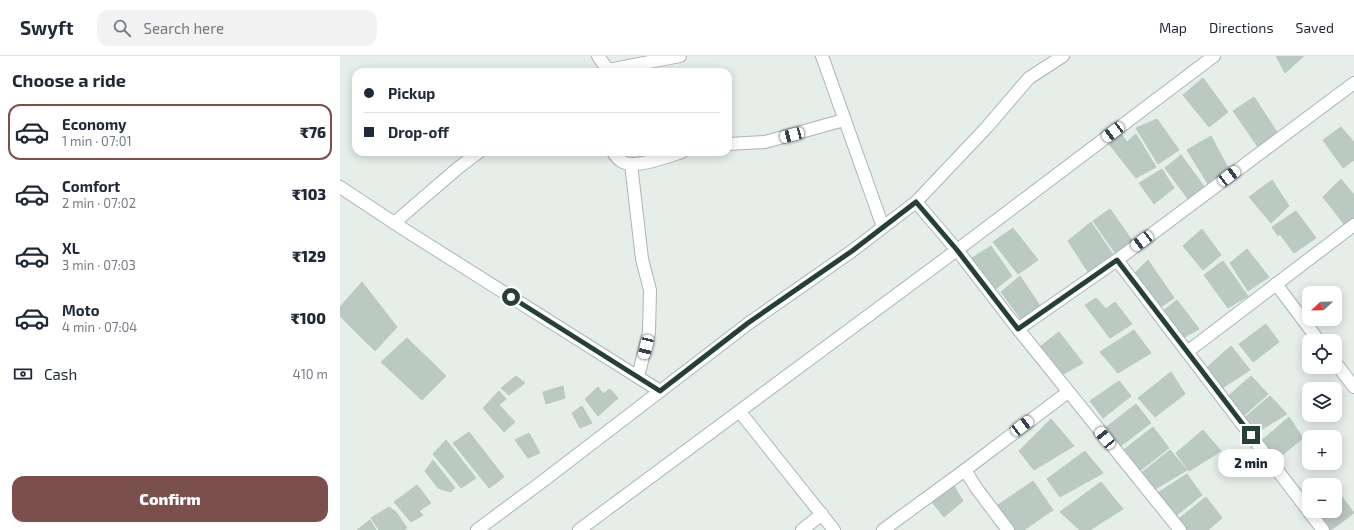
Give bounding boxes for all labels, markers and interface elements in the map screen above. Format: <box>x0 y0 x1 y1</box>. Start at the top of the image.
search box <box>97 10 377 46</box>
text: Swyft <box>20 16 73 39</box>
icon: search <box>111 17 133 39</box>
text: Search here <box>143 19 224 37</box>
text: Map <box>1159 19 1187 36</box>
text: Directions <box>1209 19 1274 36</box>
text: Saved <box>1296 19 1334 36</box>
text: Choose a ride <box>12 69 126 91</box>
text: Pickup <box>388 84 435 102</box>
icon: car <box>14 114 50 150</box>
text: Economy <box>62 115 127 133</box>
car <box>1100 120 1126 144</box>
text: ₹76 <box>300 123 326 141</box>
text: Drop-off <box>388 123 449 141</box>
car <box>779 126 805 144</box>
text: 1 min · 07:01 <box>62 133 132 149</box>
car <box>1216 164 1242 188</box>
icon: car <box>14 176 50 212</box>
text: Comfort <box>62 177 120 195</box>
text: ₹103 <box>292 185 326 203</box>
text: 2 min · 07:02 <box>62 195 136 211</box>
car <box>1129 229 1155 253</box>
icon: car <box>14 238 50 274</box>
text: XL <box>62 239 80 257</box>
text: ₹129 <box>292 247 326 265</box>
text: 3 min · 07:03 <box>62 257 136 273</box>
north arrow <box>1302 286 1342 326</box>
map controls <box>1302 286 1342 518</box>
route start <box>502 288 520 306</box>
icon: car <box>14 300 50 336</box>
text: Moto <box>62 301 100 319</box>
text: ₹100 <box>291 309 326 327</box>
text: 4 min · 07:04 <box>62 319 137 335</box>
car <box>637 334 655 360</box>
button: locate <box>1302 334 1342 374</box>
icon: cash <box>12 363 34 385</box>
text: Cash <box>44 365 77 383</box>
text: 410 m <box>293 366 328 382</box>
button: layers <box>1302 382 1342 422</box>
car <box>1009 414 1035 438</box>
car <box>1093 425 1117 451</box>
route end <box>1242 426 1260 444</box>
button: + <box>1302 430 1342 470</box>
callout: 2 min <box>1218 449 1284 477</box>
text: 2 min <box>1234 455 1268 471</box>
button: Confirm <box>12 476 328 522</box>
button: − <box>1302 478 1342 518</box>

